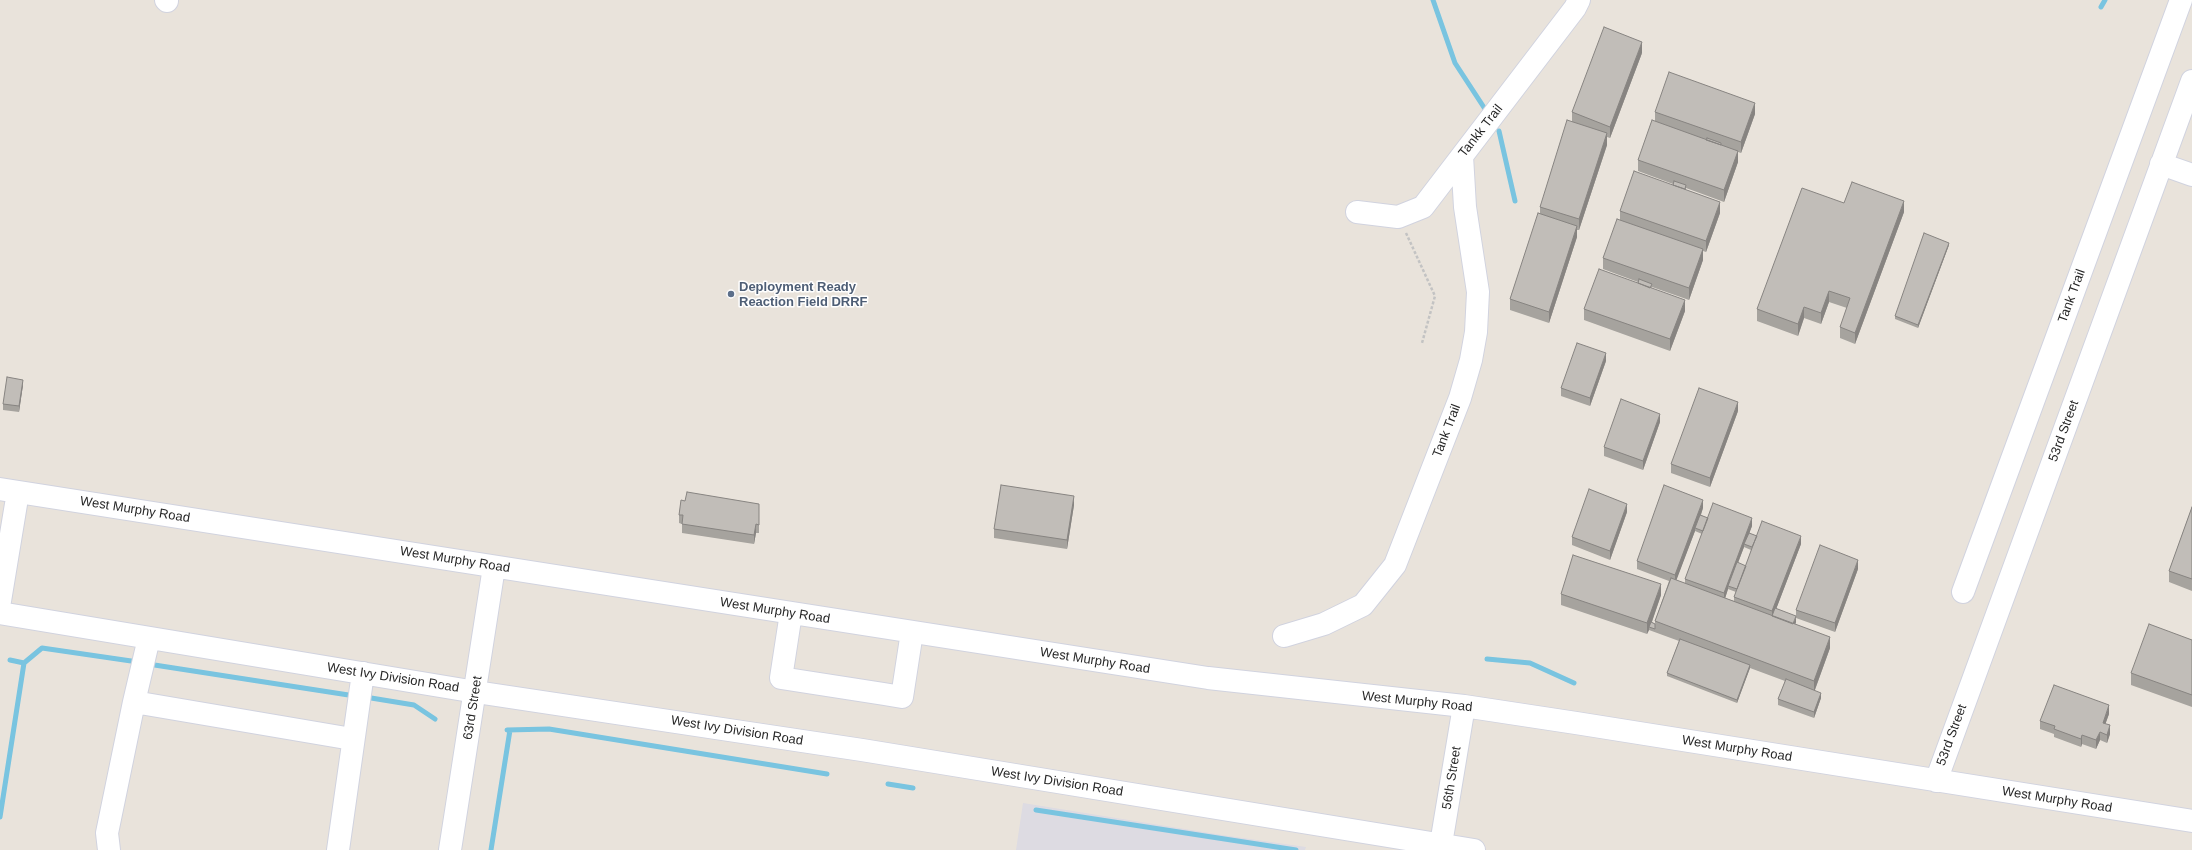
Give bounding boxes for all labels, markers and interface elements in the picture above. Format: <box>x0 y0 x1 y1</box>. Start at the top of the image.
street label: Tankk Trail <box>1456 102 1506 160</box>
street label: Tank Trail <box>2055 267 2089 325</box>
place label: Deployment Ready Reaction Field DRRF <box>739 279 868 310</box>
marker: Deployment Ready Reaction Field DRRF <box>726 289 736 299</box>
street label: 53rd Street <box>2046 398 2082 464</box>
street label: Tank Trail <box>1430 402 1464 460</box>
street label: West Murphy Road <box>79 494 191 526</box>
street label: West Murphy Road <box>399 544 511 576</box>
street label: West Murphy Road <box>719 595 831 627</box>
street label: West Murphy Road <box>1039 645 1151 677</box>
street label: West Ivy Division Road <box>326 660 460 696</box>
street label: 63rd Street <box>460 675 486 741</box>
street label: West Murphy Road <box>1361 688 1473 716</box>
street label: 53rd Street <box>1934 702 1970 768</box>
street label: West Ivy Division Road <box>670 713 804 749</box>
street label: West Murphy Road <box>1681 733 1793 765</box>
street label: 56th Street <box>1439 745 1465 811</box>
street label: West Ivy Division Road <box>990 764 1124 800</box>
street label: West Murphy Road <box>2001 784 2113 816</box>

